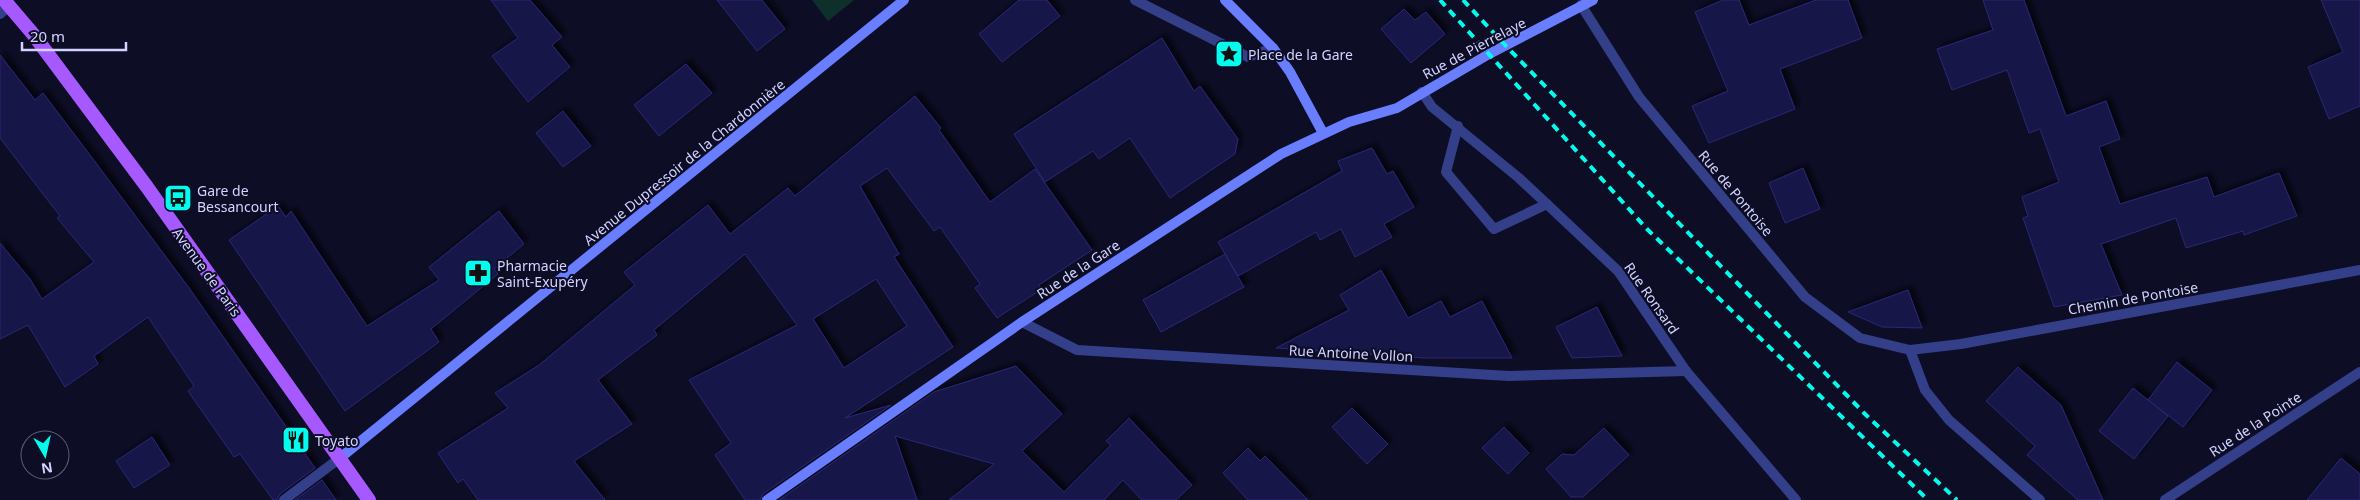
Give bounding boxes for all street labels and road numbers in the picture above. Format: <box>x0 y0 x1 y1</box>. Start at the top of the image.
street label: Rue de Pierrelaye <box>1419 13 1529 83</box>
street label: Avenue Dupressoir de la Chardonnière <box>579 75 789 249</box>
street label: Rue de Pontoise <box>1695 146 1778 240</box>
street label: Avenue de Paris <box>168 224 246 320</box>
street label: Rue de la Gare <box>1033 235 1123 303</box>
street label: Rue Ronsard <box>1620 258 1684 338</box>
street label: Chemin de Pontoise <box>2066 277 2200 319</box>
street label: Rue Antoine Vollon <box>1288 340 1414 366</box>
street label: Rue de la Pointe <box>2205 387 2305 461</box>

